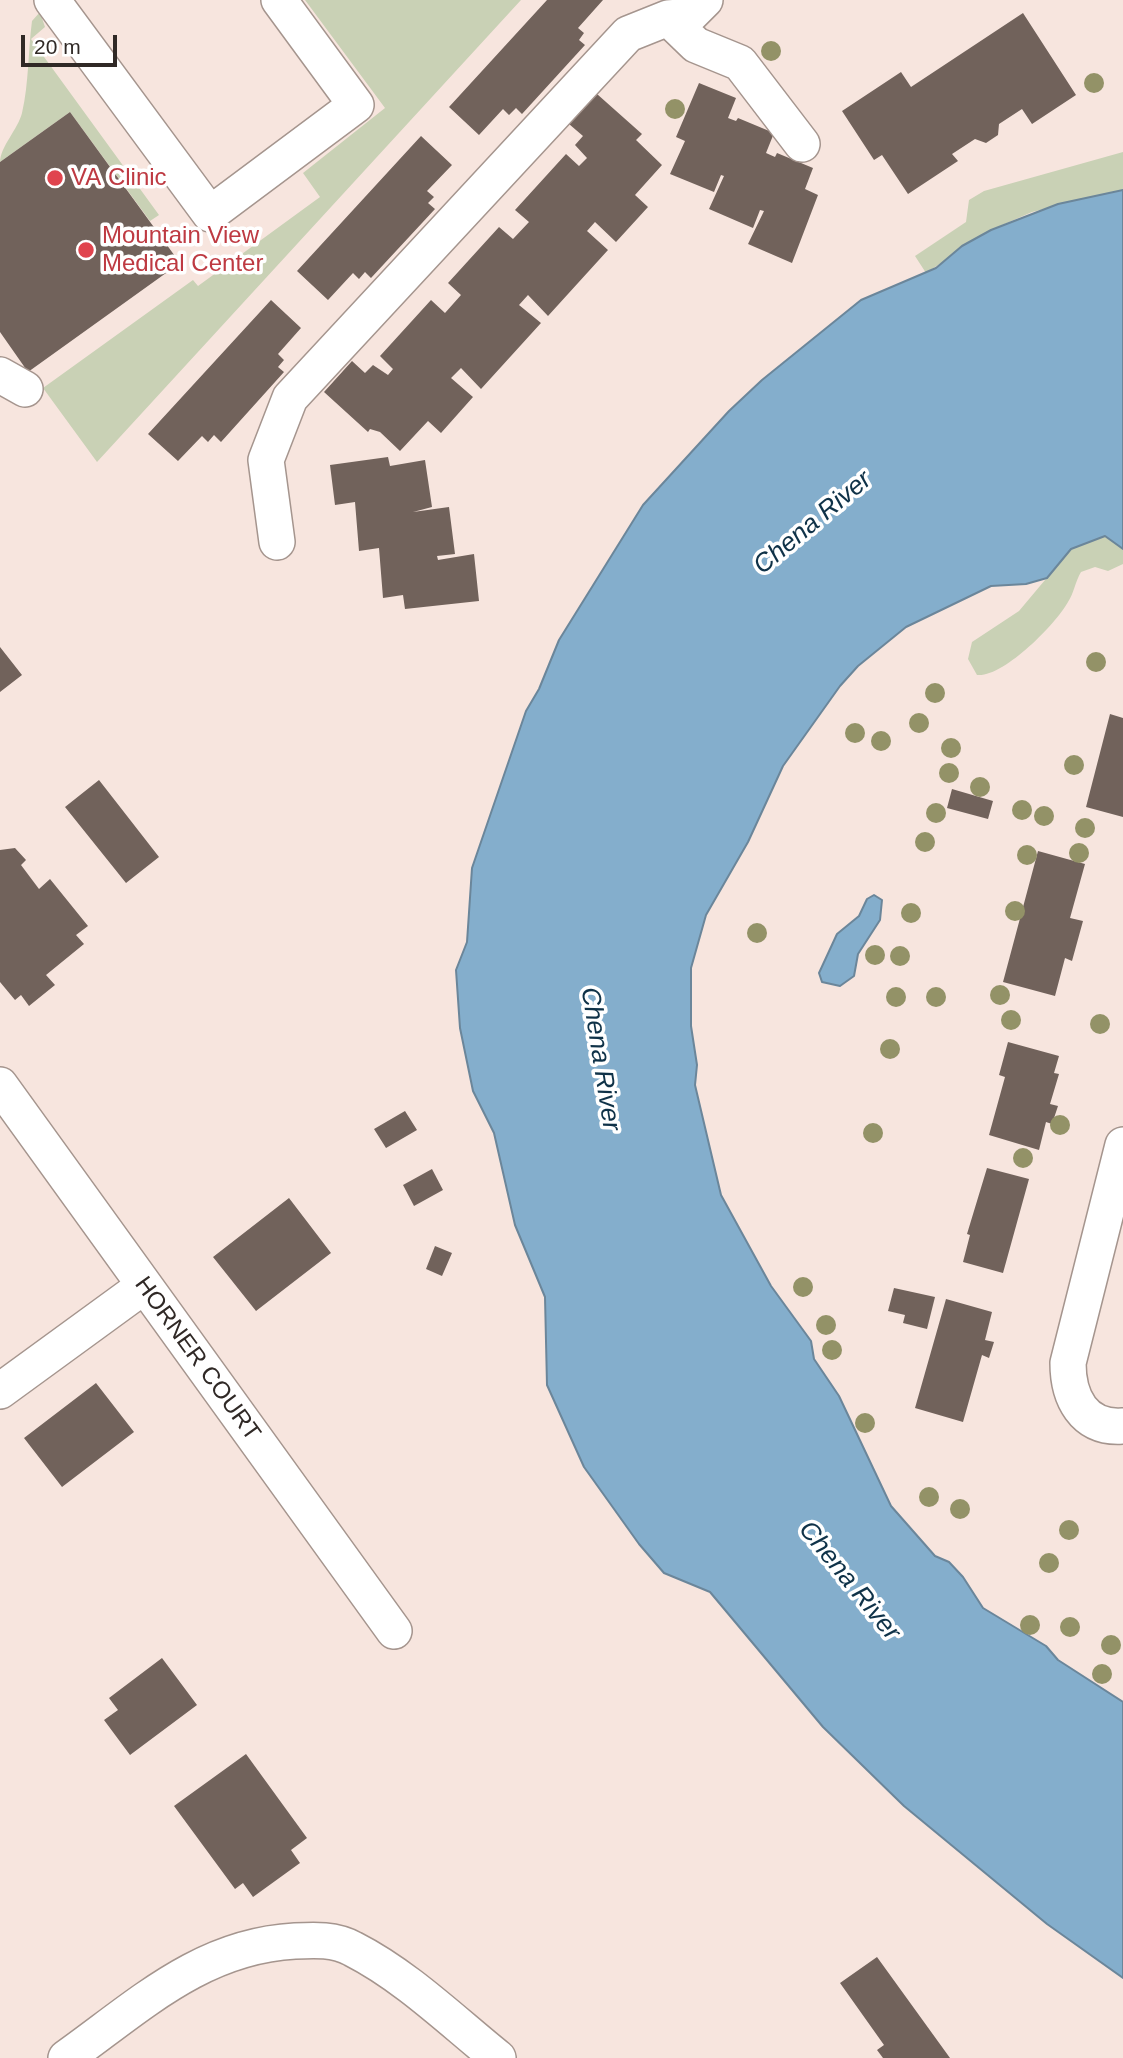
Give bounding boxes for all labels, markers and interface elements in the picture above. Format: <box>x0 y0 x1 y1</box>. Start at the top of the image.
scale bar <box>24 21 121 65</box>
text: 20 m <box>34 35 81 58</box>
place label: VA Clinic <box>71 164 167 192</box>
marker: VA Clinic <box>45 168 65 188</box>
place label: Mountain View Medical Center <box>102 222 263 278</box>
marker: Mountain View Medical Center <box>76 240 96 260</box>
water label: Chena River <box>748 465 878 581</box>
water label: Chena River <box>573 985 627 1133</box>
street label: HORNER COURT <box>128 1271 266 1447</box>
water label: Chena River <box>791 1515 907 1647</box>

